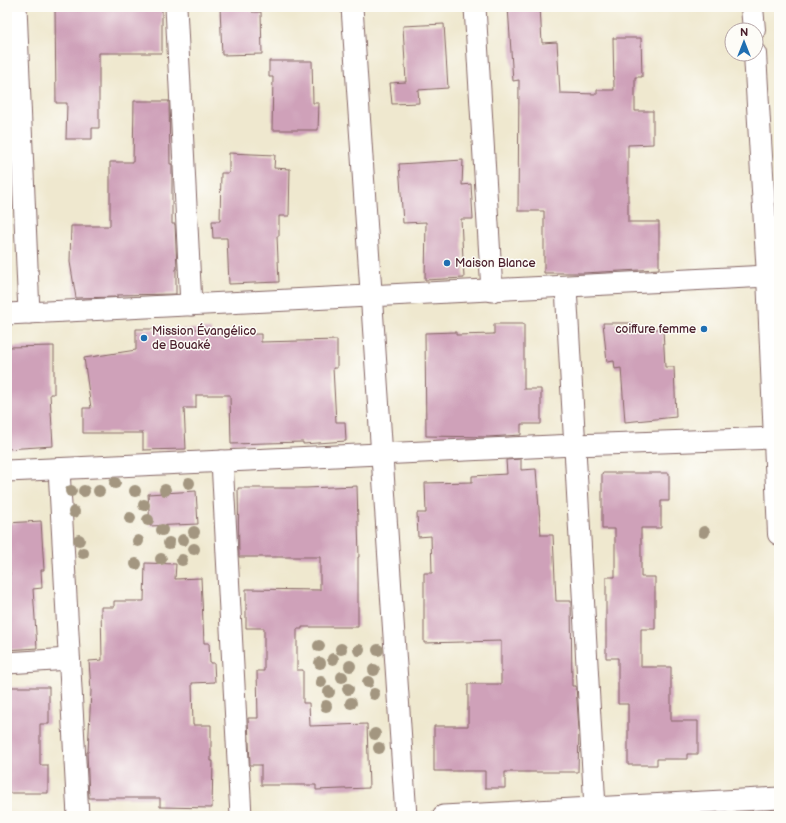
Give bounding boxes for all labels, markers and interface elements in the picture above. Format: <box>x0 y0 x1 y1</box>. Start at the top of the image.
north arrow <box>724 22 764 62</box>
text: N <box>740 26 748 39</box>
place label: Maison Blance <box>455 256 536 271</box>
marker: Maison Blance <box>442 258 452 268</box>
place label: coiffure femme <box>615 322 696 337</box>
place label: Mission Évangélico de Bouaké <box>152 323 257 353</box>
marker: coiffure femme <box>699 324 709 334</box>
marker: Mission Évangélico de Bouaké <box>139 333 149 343</box>

